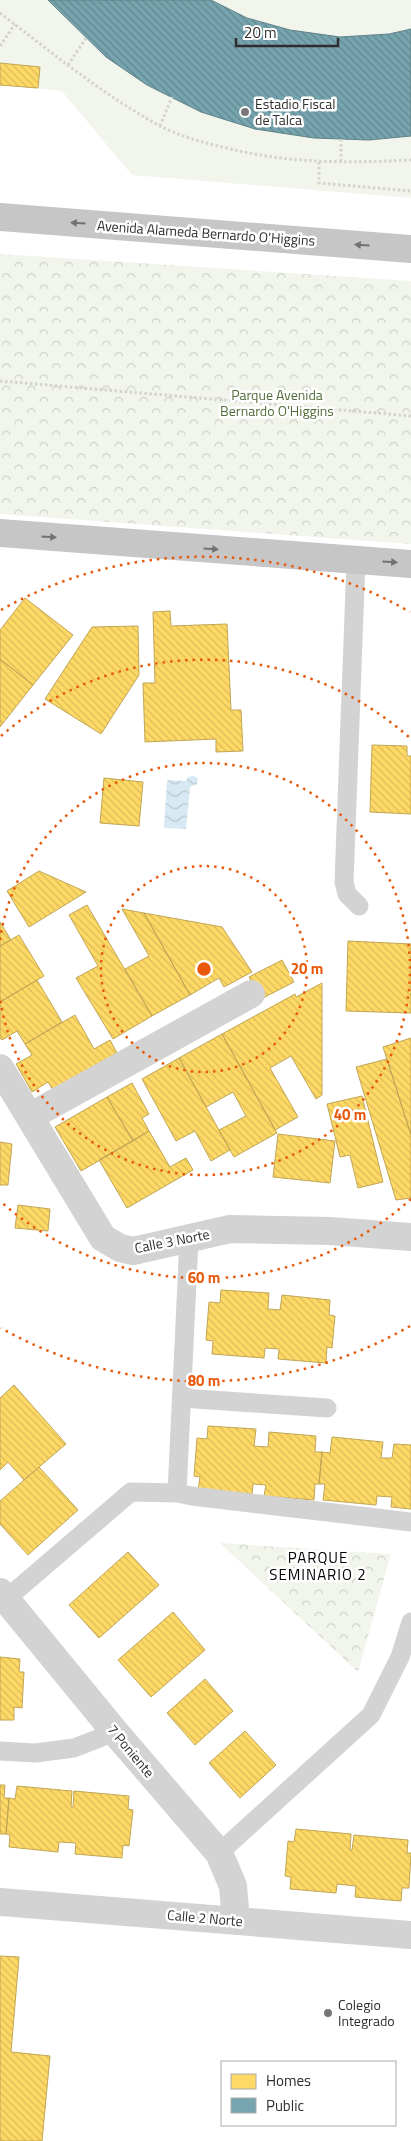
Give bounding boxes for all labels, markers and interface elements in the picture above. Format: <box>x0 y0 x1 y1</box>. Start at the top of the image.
scale bar <box>236 15 338 47</box>
text: 20 m <box>244 21 277 44</box>
place label: Estadio Fiscal de Talca <box>255 93 335 130</box>
marker: Estadio Fiscal de Talca <box>239 106 251 118</box>
street label: Avenida Alameda Bernardo O'Higgins <box>96 214 316 251</box>
one-way arrow <box>70 219 86 227</box>
one-way arrow <box>354 241 370 249</box>
park label: Parque Avenida Bernardo O'Higgins <box>220 384 334 421</box>
one-way arrow <box>41 533 57 541</box>
one-way arrow <box>203 545 219 553</box>
one-way arrow <box>382 559 398 567</box>
text: 20 m <box>291 957 323 980</box>
centre of rings <box>195 960 213 978</box>
text: 40 m <box>334 1103 366 1126</box>
street label: Calle 3 Norte <box>133 1223 211 1258</box>
text: 60 m <box>188 1266 220 1289</box>
text: 80 m <box>188 1369 220 1392</box>
district label: PARQUE SEMINARIO 2 <box>269 1546 367 1586</box>
street label: 7 Poniente <box>103 1720 160 1782</box>
street label: Calle 2 Norte <box>166 1904 244 1931</box>
place label: Colegio Integrado <box>338 1994 395 2031</box>
marker: Colegio Integrado <box>322 2007 334 2019</box>
legend <box>221 2061 396 2126</box>
text: Homes <box>266 2069 311 2092</box>
text: Public <box>266 2094 304 2117</box>

